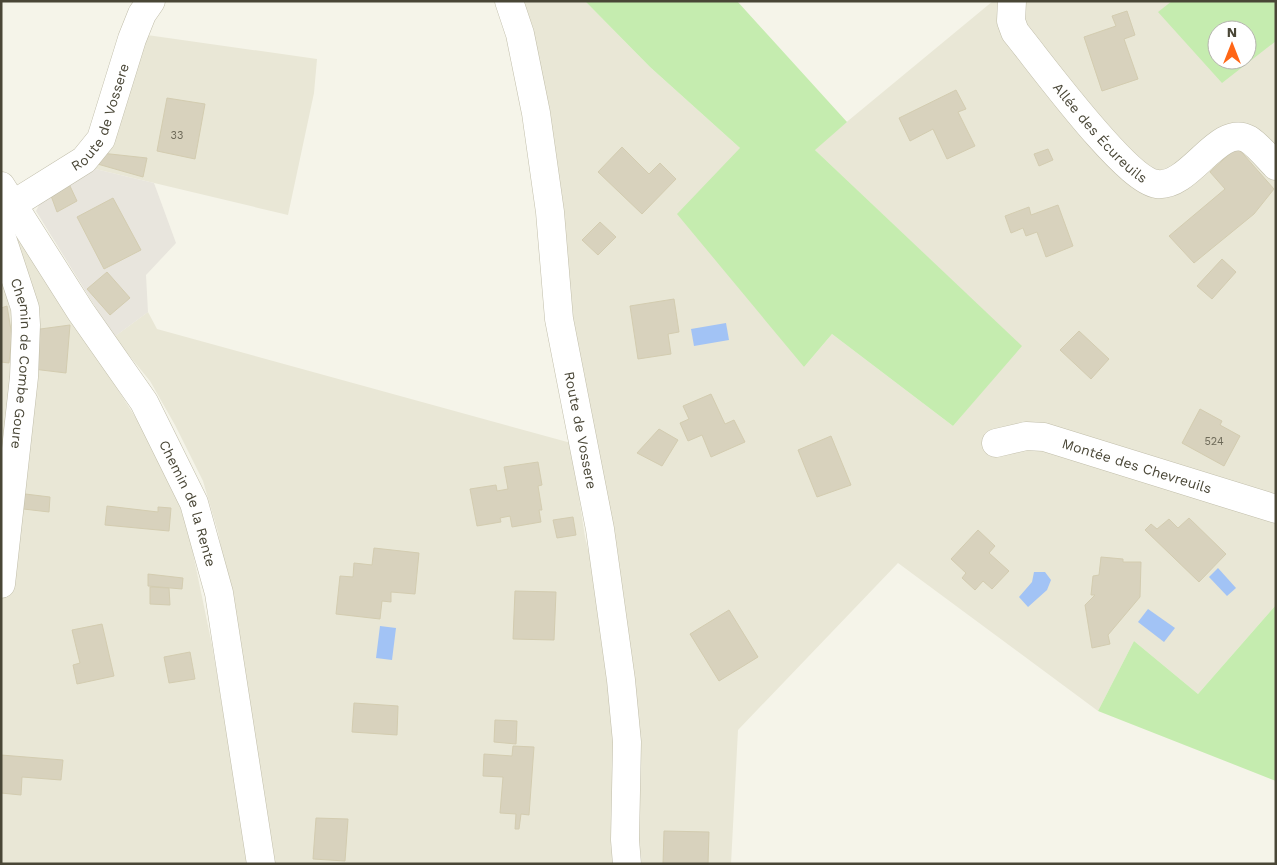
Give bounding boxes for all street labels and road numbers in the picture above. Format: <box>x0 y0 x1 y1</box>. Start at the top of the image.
street label: Route de Vossere <box>68 61 132 174</box>
street label: Allée des Écureuils <box>1050 80 1150 186</box>
street label: Chemin de Combe Goure <box>8 276 34 450</box>
street label: Route de Vossere <box>561 370 600 490</box>
street label: Montée des Chevreuils <box>1060 435 1214 497</box>
street label: Chemin de la Rente <box>156 437 219 568</box>

